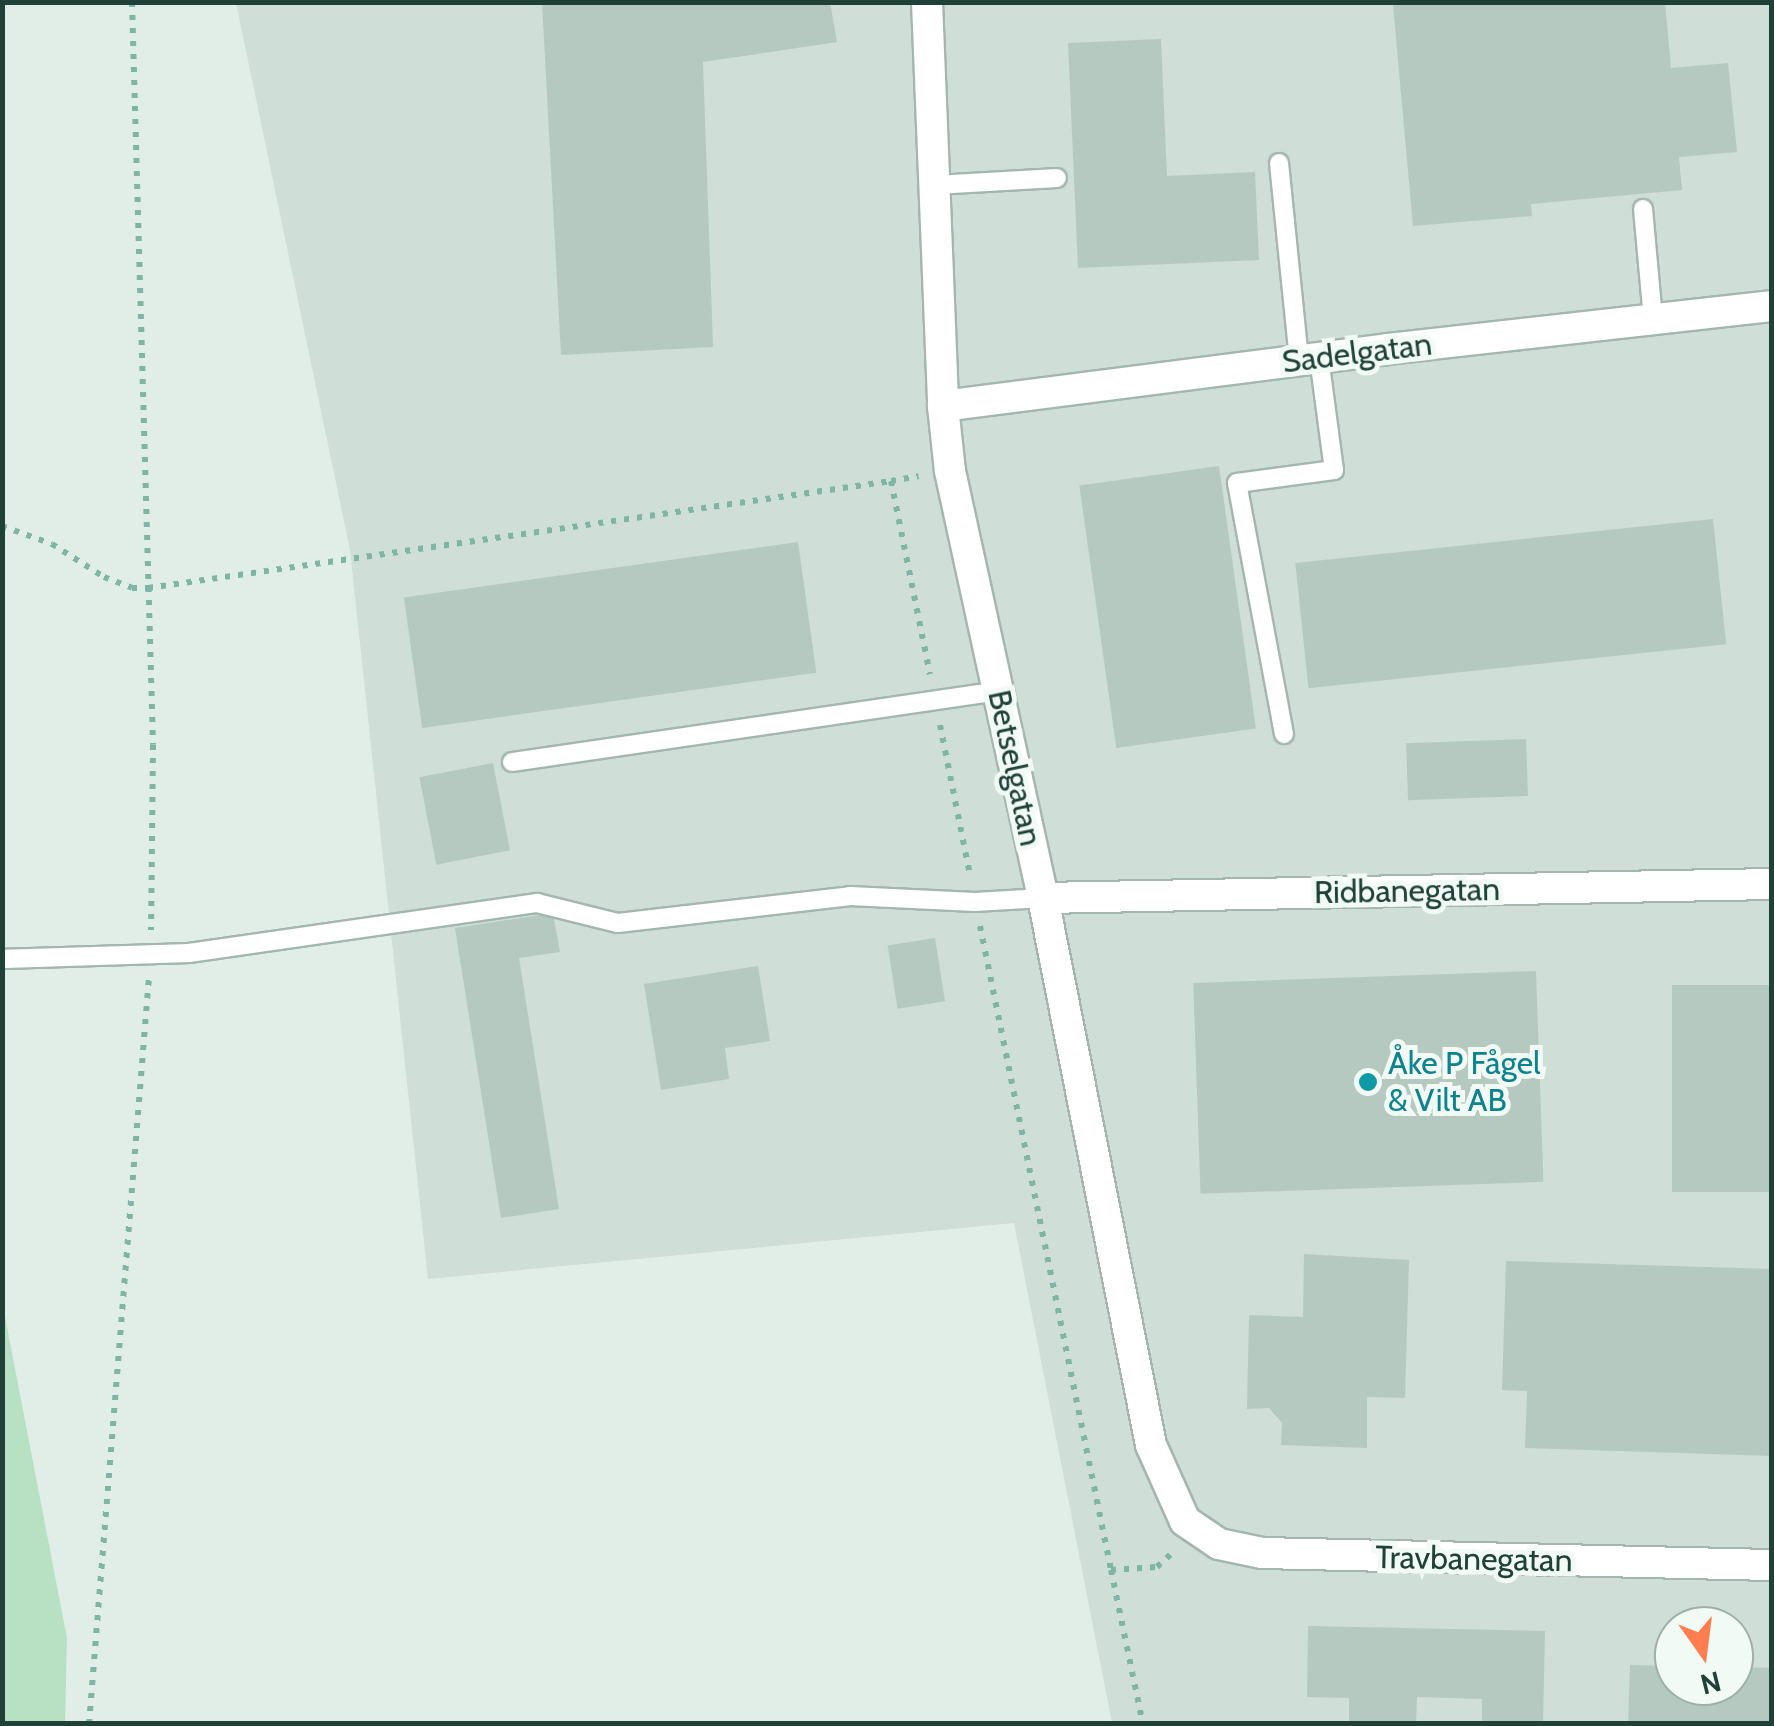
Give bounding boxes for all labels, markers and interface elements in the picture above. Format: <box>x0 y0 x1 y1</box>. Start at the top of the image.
street label: Sadelgatan <box>1280 325 1434 381</box>
street label: Betselgatan <box>980 687 1050 849</box>
street label: Ridbanegatan <box>1314 870 1500 912</box>
place label: Åke P Fågel & Vilt AB <box>1388 1045 1541 1120</box>
marker: Åke P Fågel & Vilt AB <box>1357 1071 1379 1093</box>
street label: Travbanegatan <box>1375 1538 1573 1580</box>
north arrow <box>1654 1606 1754 1706</box>
text: N <box>1697 1664 1724 1702</box>

